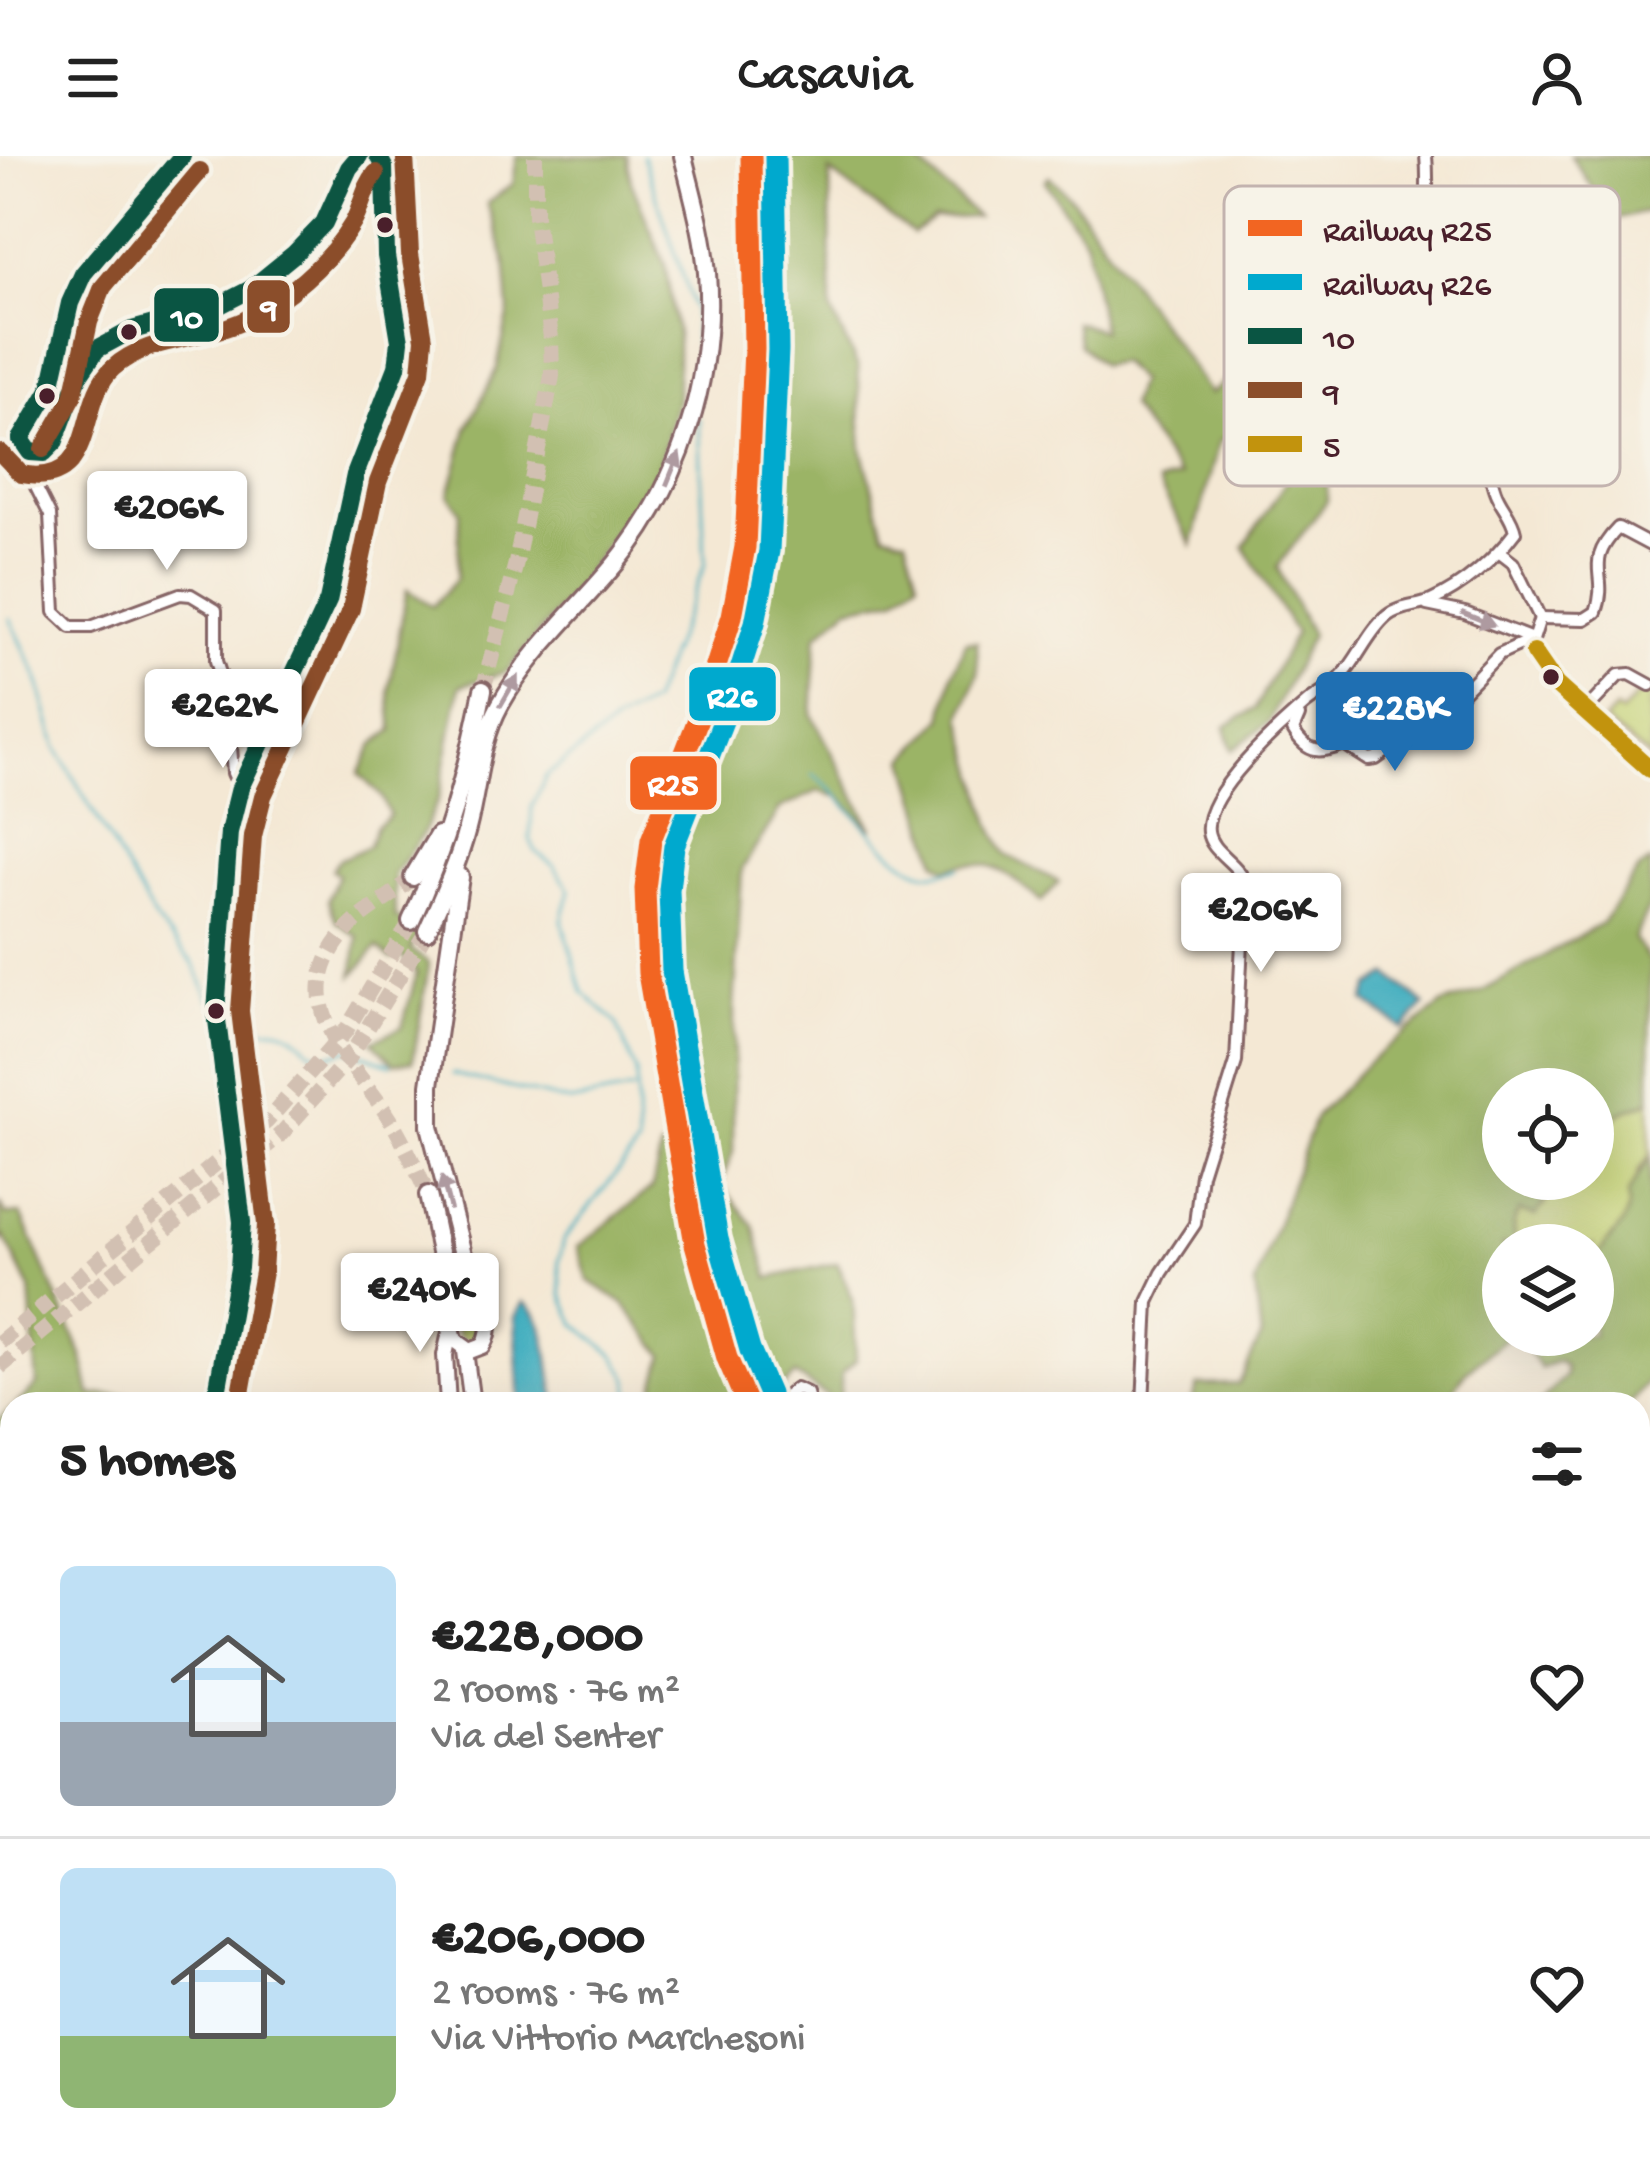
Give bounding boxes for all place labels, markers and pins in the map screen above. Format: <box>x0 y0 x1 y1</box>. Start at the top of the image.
unlabelled marker <box>374 214 396 236</box>
unlabelled marker <box>118 321 140 343</box>
unlabelled marker <box>36 385 58 407</box>
pin: €206K <box>83 471 251 573</box>
unlabelled marker <box>1540 666 1562 688</box>
pin: €262K <box>139 669 307 771</box>
pin: €228K <box>1311 672 1479 774</box>
pin: €206K <box>1177 873 1345 975</box>
unlabelled marker <box>205 1000 227 1022</box>
pin: €240K <box>336 1253 504 1355</box>

